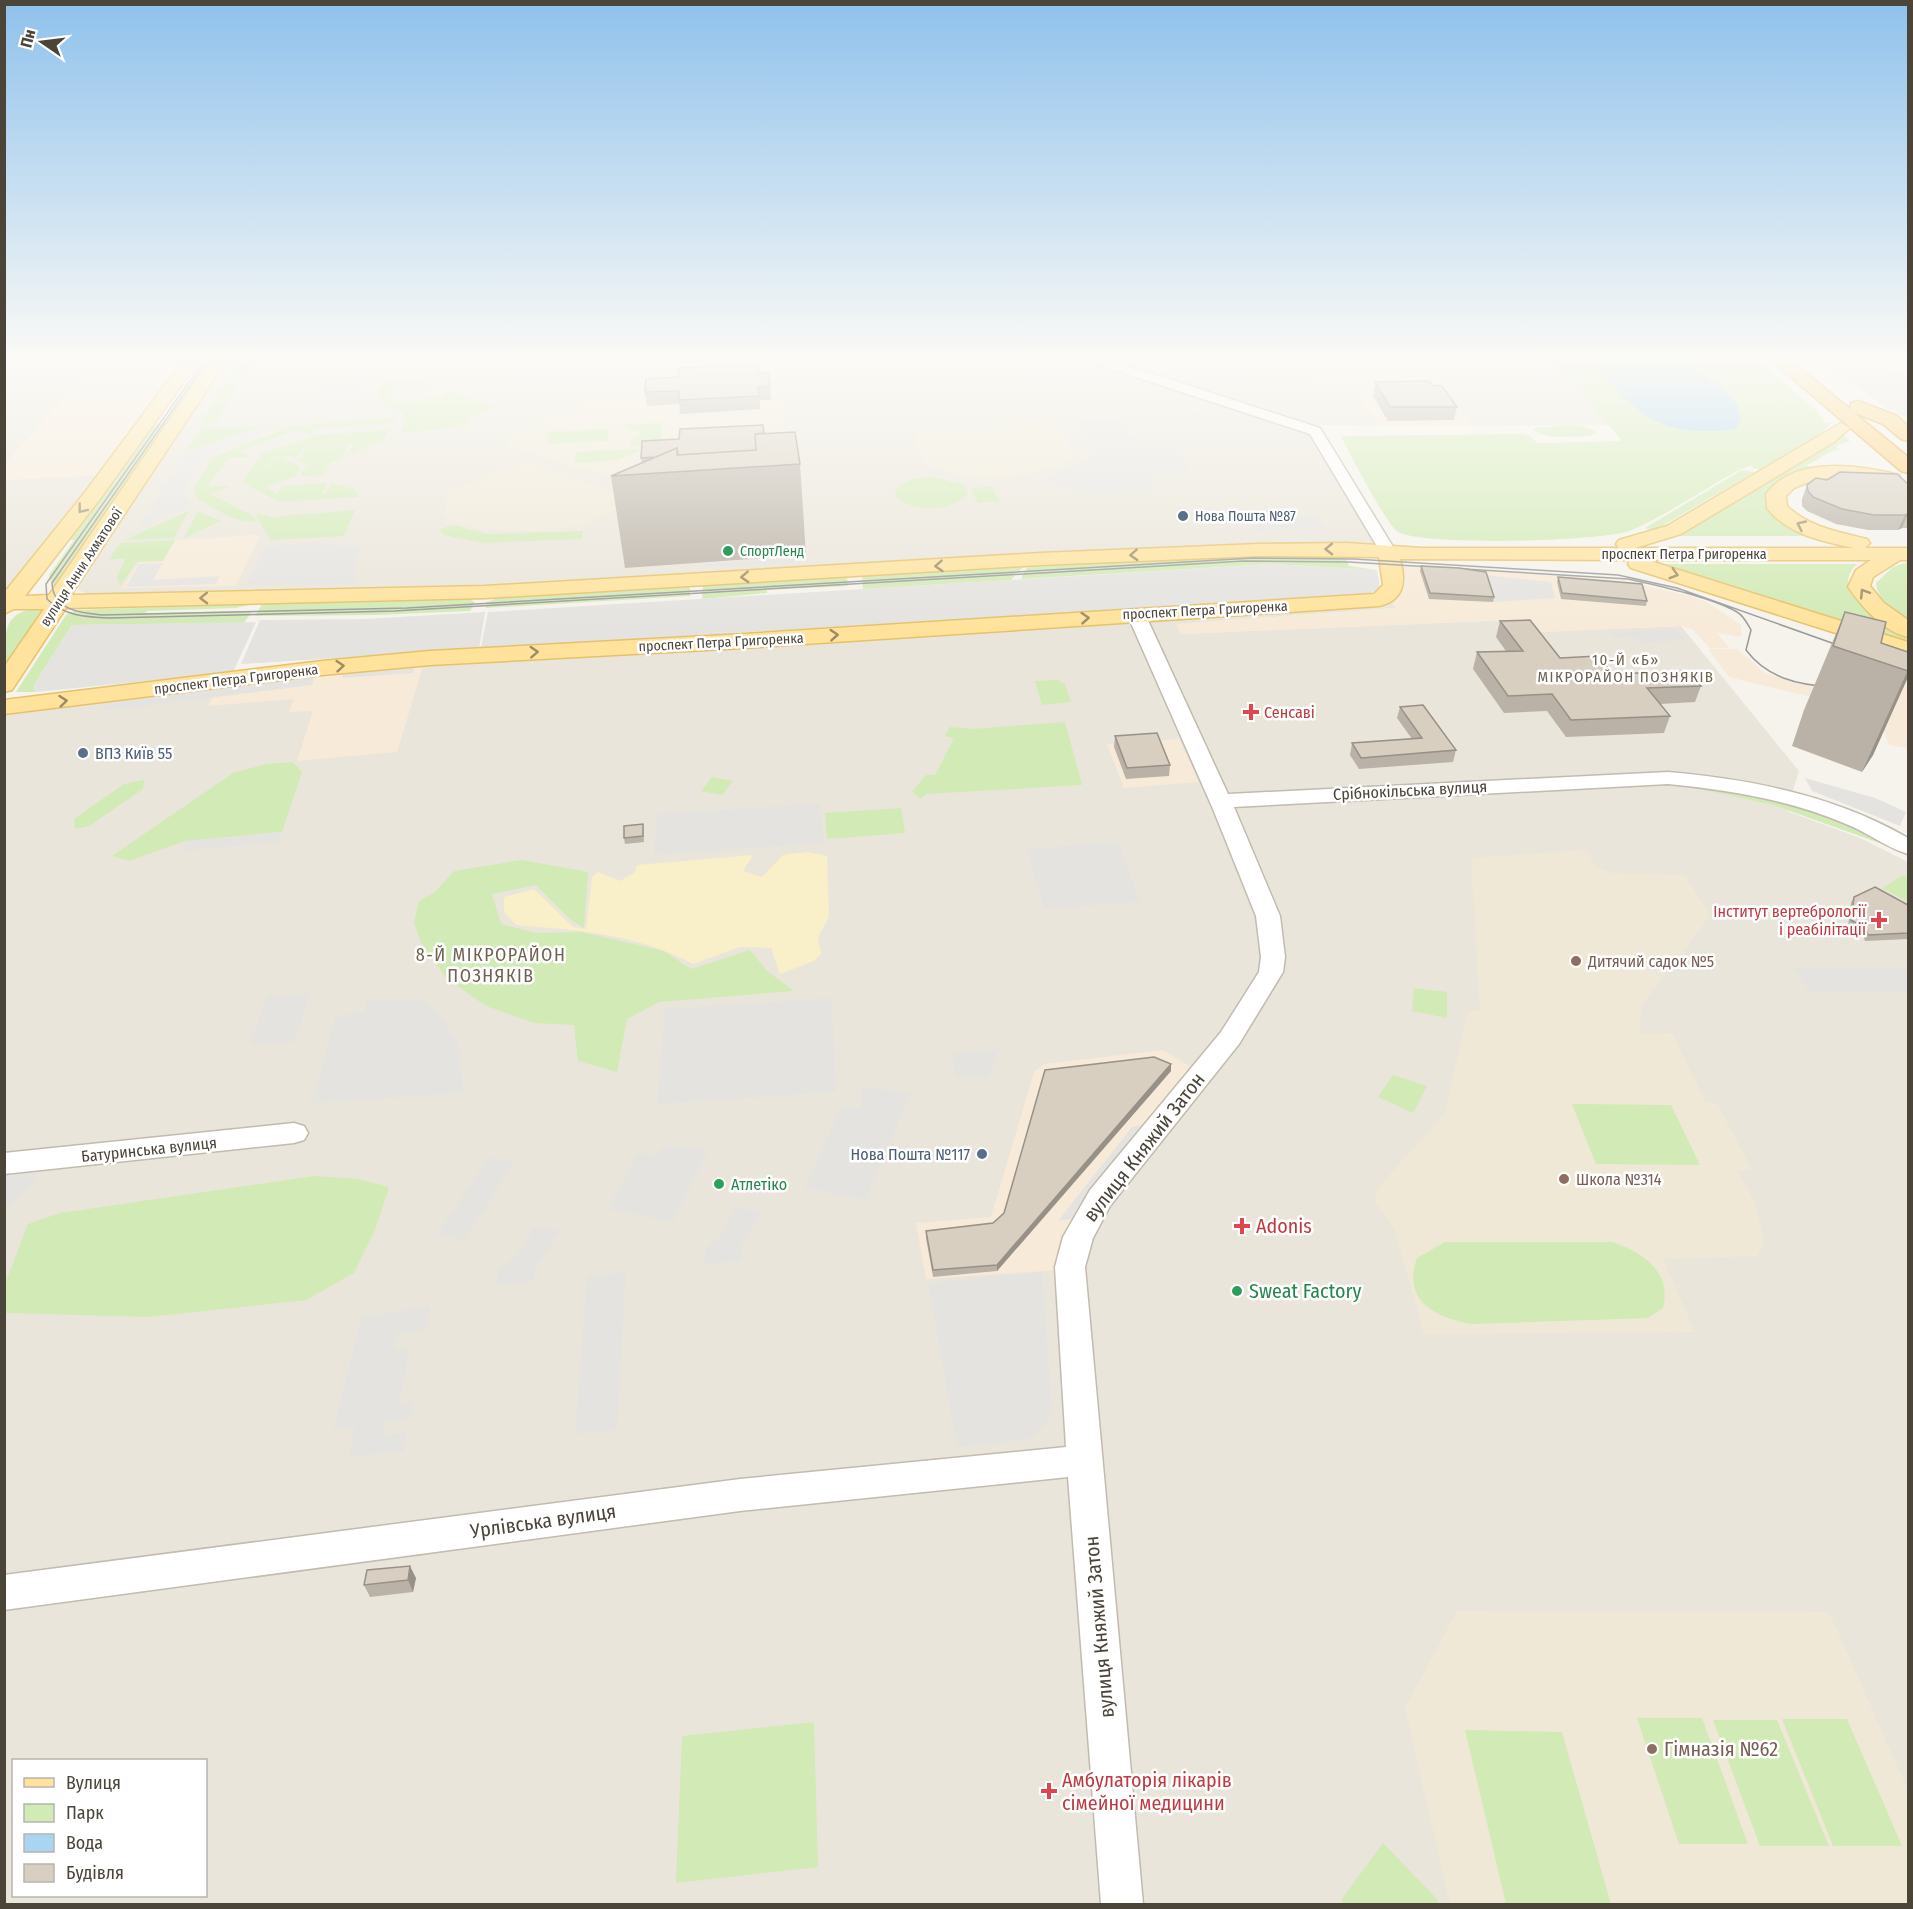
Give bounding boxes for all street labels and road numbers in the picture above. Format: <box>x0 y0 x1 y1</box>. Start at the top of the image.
street label: вулиця Анни Ахматової <box>37 505 126 630</box>
street label: проспект Петра Григоренка <box>1601 546 1767 563</box>
street label: проспект Петра Григоренка <box>1122 598 1288 623</box>
street label: проспект Петра Григоренка <box>638 630 804 655</box>
street label: проспект Петра Григоренка <box>153 661 319 698</box>
street label: Срібнокільська вулиця <box>1333 777 1488 804</box>
street label: вулиця Княжий Затон <box>1078 1068 1210 1226</box>
street label: Батуринська вулиця <box>80 1133 218 1166</box>
street label: Урлівська вулиця <box>468 1499 617 1543</box>
street label: вулиця Княжий Затон <box>1079 1535 1119 1719</box>

